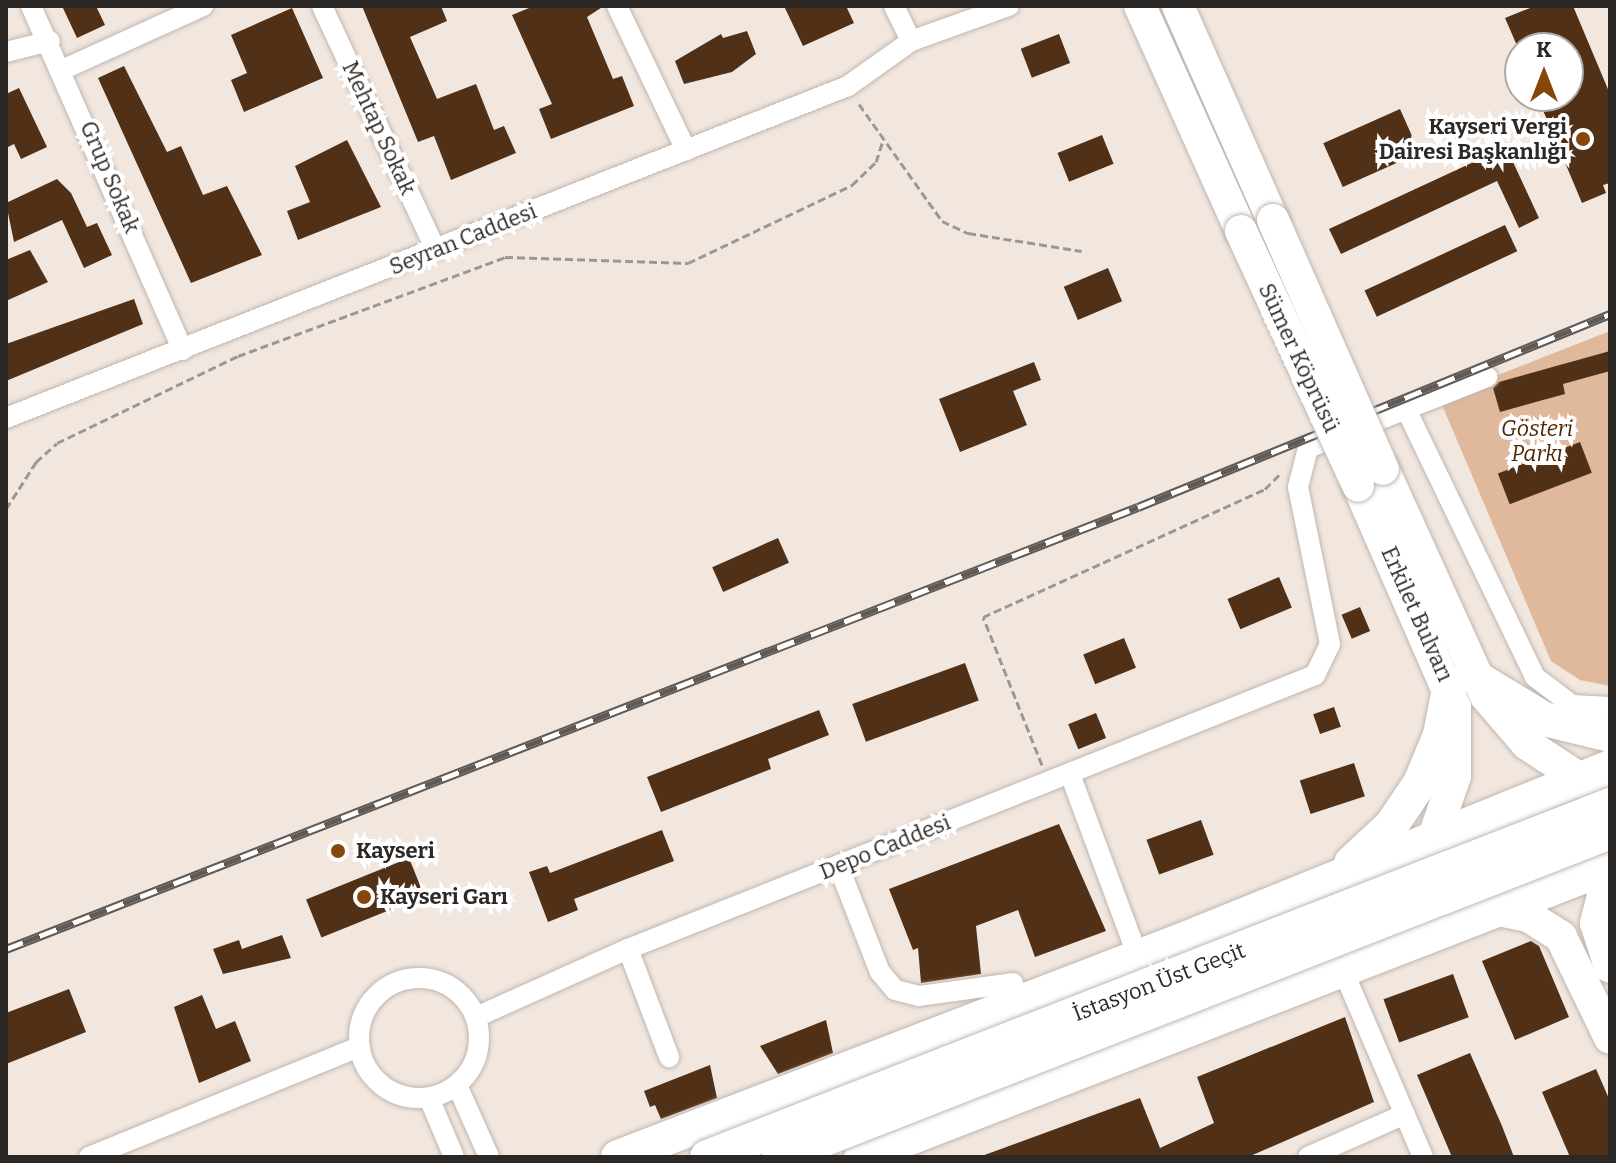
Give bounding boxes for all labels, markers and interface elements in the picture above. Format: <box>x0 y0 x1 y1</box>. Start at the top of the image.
north arrow <box>1504 32 1584 112</box>
text: K <box>1536 36 1552 63</box>
street label: Mehtap Sokak <box>337 57 421 199</box>
place label: Kayseri Vergi Dairesi Başkanlığı <box>1379 113 1567 164</box>
street label: Grup Sokak <box>75 117 145 237</box>
marker: Kayseri Vergi Dairesi Başkanlığı <box>1574 130 1592 148</box>
street label: Seyran Caddesi <box>386 197 540 281</box>
street label: Sümer Köprüsü <box>1253 279 1345 437</box>
park label: Gösteri Parkı <box>1501 415 1573 466</box>
street label: Erkilet Bulvarı <box>1376 543 1458 685</box>
street label: Depo Caddesi <box>816 809 954 885</box>
place label: Kayseri <box>356 838 435 864</box>
marker: Kayseri <box>327 840 349 862</box>
place label: Kayseri Garı <box>380 884 508 910</box>
marker: Kayseri Garı <box>355 888 373 906</box>
street label: İstasyon Üst Geçit <box>1069 937 1249 1027</box>

